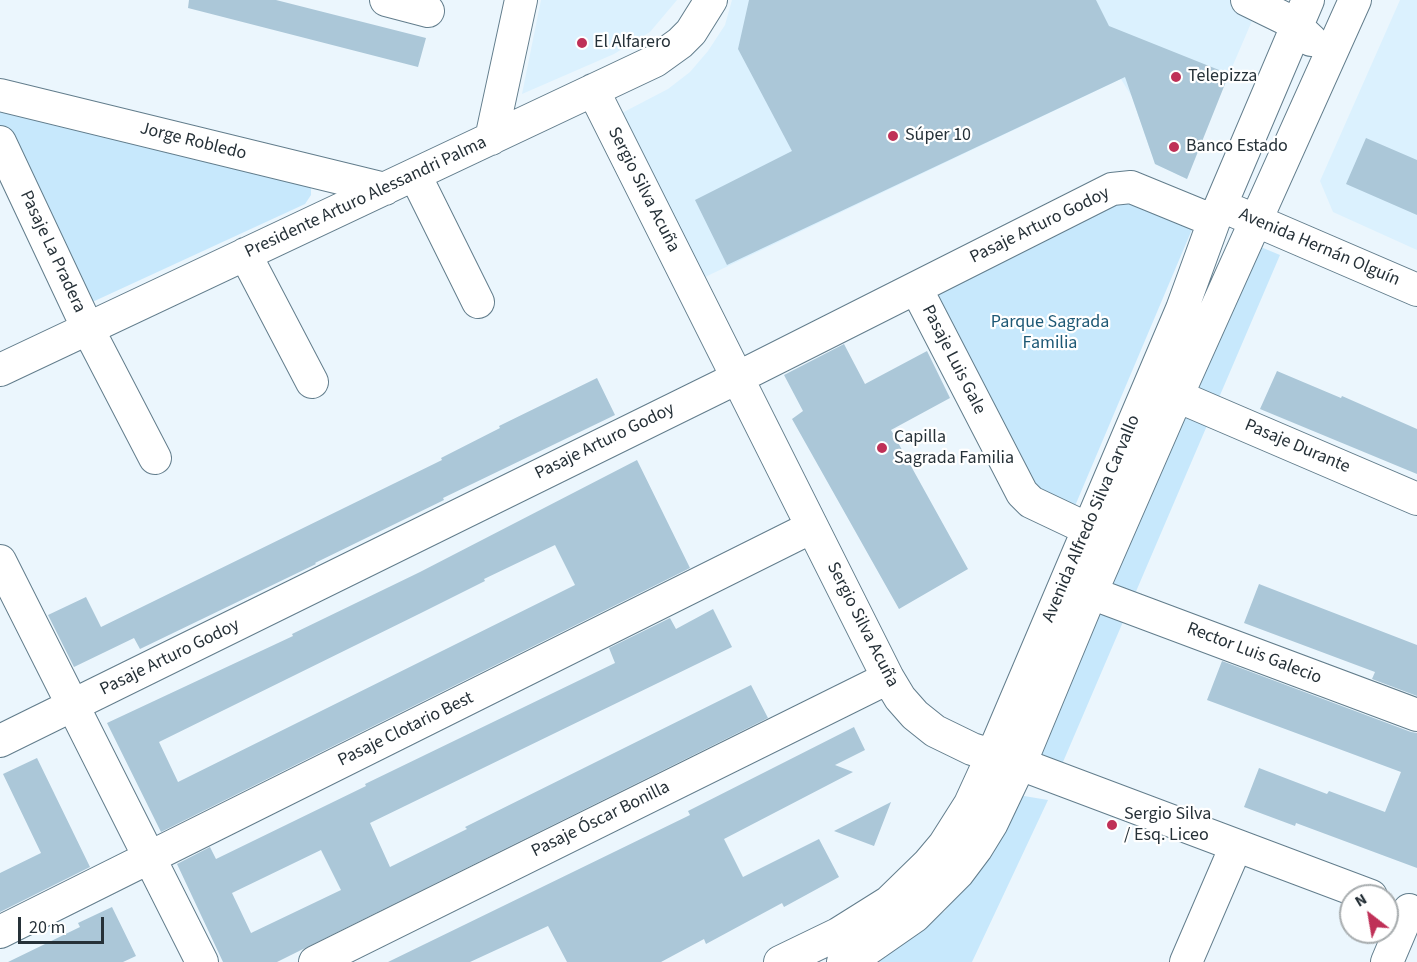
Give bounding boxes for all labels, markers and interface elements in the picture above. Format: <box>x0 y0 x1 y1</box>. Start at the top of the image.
place label: El Alfarero <box>594 32 671 54</box>
marker: El Alfarero <box>575 36 589 50</box>
place label: Telepizza <box>1188 66 1257 88</box>
marker: Telepizza <box>1169 70 1183 84</box>
street label: Jorge Robledo <box>138 118 248 166</box>
street label: Sergio Silva Acuña <box>602 124 684 256</box>
place label: Súper 10 <box>905 125 971 147</box>
marker: Súper 10 <box>886 129 900 143</box>
street label: Presidente Arturo Alessandri Palma <box>242 132 490 264</box>
place label: Banco Estado <box>1186 136 1288 158</box>
marker: Banco Estado <box>1167 140 1181 154</box>
street label: Pasaje Arturo Godoy <box>967 183 1113 269</box>
street label: Pasaje La Pradera <box>14 187 90 317</box>
street label: Avenida Hernán Olguín <box>1235 204 1403 292</box>
street label: Pasaje Luis Gale <box>916 302 990 418</box>
park label: Parque Sagrada Familia <box>991 312 1109 354</box>
street label: Pasaje Arturo Godoy <box>532 399 678 485</box>
street label: Avenida Alfredo Silva Carvallo <box>1038 412 1146 626</box>
street label: Pasaje Durante <box>1241 415 1353 479</box>
place label: Capilla Sagrada Familia <box>894 427 1014 470</box>
marker: Capilla Sagrada Familia <box>875 441 889 455</box>
street label: Sergio Silva Acuña <box>821 559 903 691</box>
street label: Pasaje Arturo Godoy <box>97 615 243 701</box>
street label: Rector Luis Galecio <box>1184 618 1324 690</box>
street label: Pasaje Clotario Best <box>335 688 477 772</box>
street label: Pasaje Óscar Bonilla <box>528 777 674 863</box>
place label: Sergio Silva / Esq. Liceo <box>1124 804 1211 846</box>
marker: Sergio Silva / Esq. Liceo <box>1105 818 1119 832</box>
north arrow <box>1339 884 1399 944</box>
text: N <box>1351 888 1371 912</box>
scale bar <box>21 905 106 943</box>
text: 20 m <box>29 915 65 940</box>

